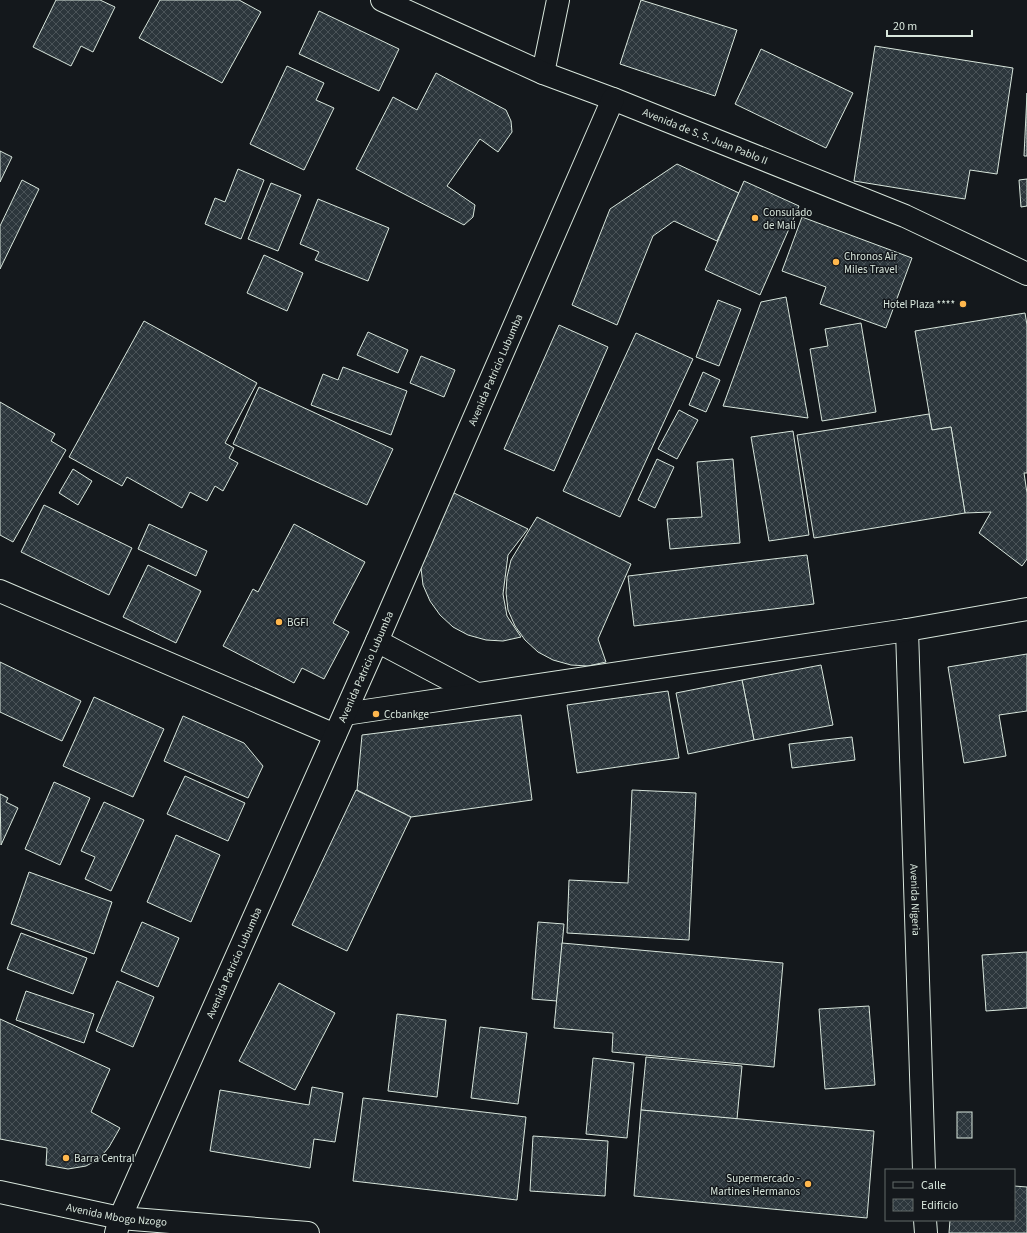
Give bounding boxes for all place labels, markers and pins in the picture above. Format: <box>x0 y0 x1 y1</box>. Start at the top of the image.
place label: Consulado de Mali <box>763 205 812 233</box>
marker: Consulado de Mali <box>750 213 760 223</box>
place label: Chronos Air Miles Travel <box>844 249 898 277</box>
marker: Chronos Air Miles Travel <box>831 257 841 267</box>
place label: Hotel Plaza **** <box>883 297 955 312</box>
marker: Hotel Plaza **** <box>958 299 968 309</box>
place label: BGFI <box>287 615 309 630</box>
marker: BGFI <box>274 617 284 627</box>
place label: Ccbankge <box>384 707 430 722</box>
marker: Ccbankge <box>371 709 381 719</box>
place label: Barra Central <box>74 1151 135 1166</box>
marker: Barra Central <box>61 1153 71 1163</box>
place label: Supermercado - Martines Hermanos <box>710 1171 800 1199</box>
marker: Supermercado - Martines Hermanos <box>803 1179 813 1189</box>

